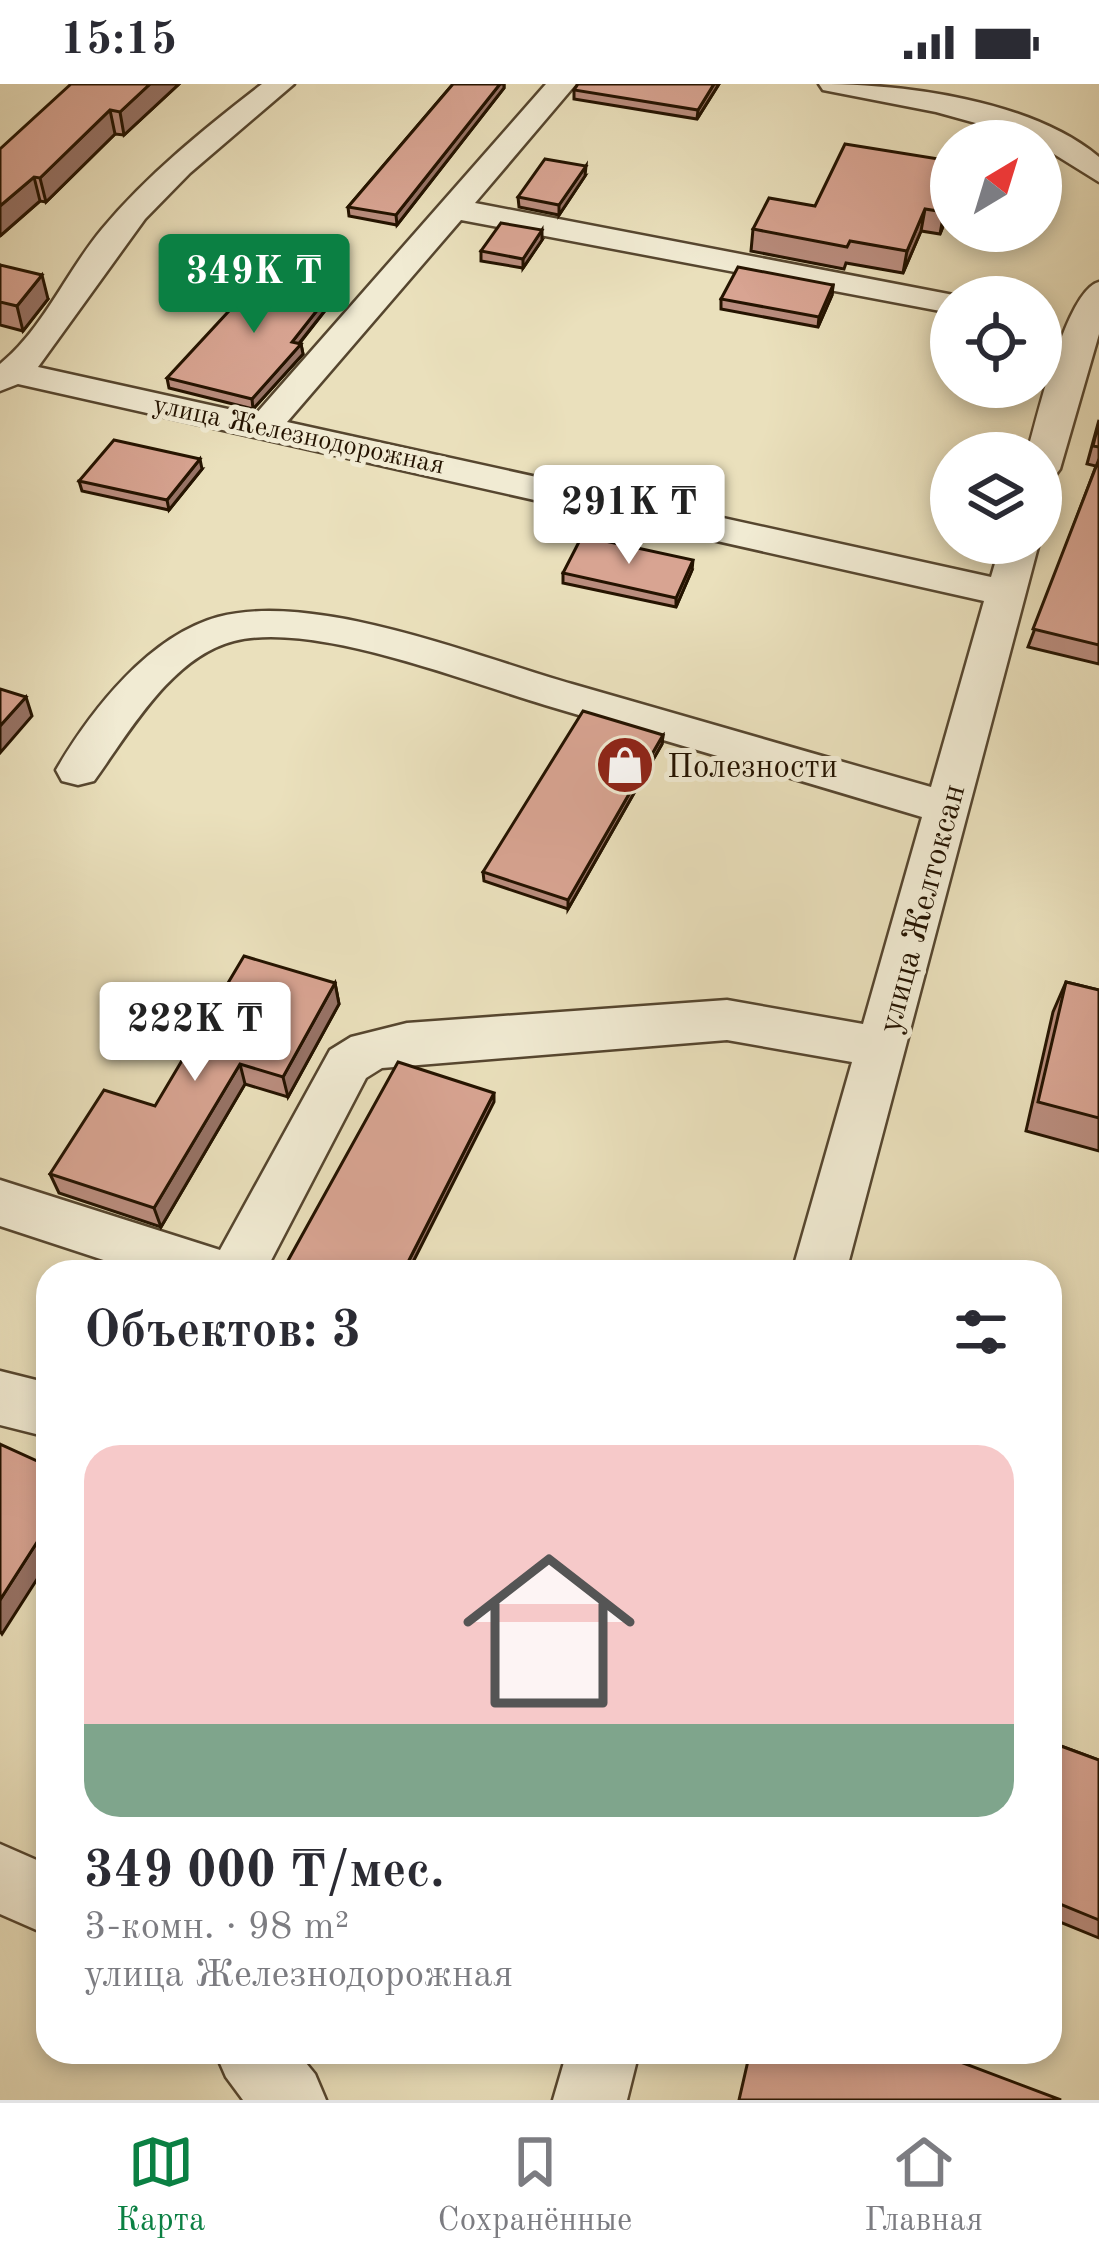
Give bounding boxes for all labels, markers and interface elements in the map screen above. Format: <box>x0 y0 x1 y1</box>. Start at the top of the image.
text: 15:15 <box>60 19 177 64</box>
north arrow <box>930 120 1062 252</box>
map controls <box>930 120 1062 564</box>
pin: 349K ₸ <box>156 234 352 336</box>
text: 349K ₸ <box>186 253 322 292</box>
button: locate <box>930 276 1062 408</box>
street label: улица Железнодорожная <box>151 391 447 480</box>
button: layers <box>930 432 1062 564</box>
pin: 291K ₸ <box>531 465 727 567</box>
text: 291K ₸ <box>561 484 697 523</box>
shop icon: Полезности <box>594 734 656 796</box>
place label: Полезности <box>667 752 838 785</box>
street label: улица Желтоксан <box>874 781 972 1037</box>
pin: 222K ₸ <box>97 982 293 1084</box>
text: 222K ₸ <box>127 1001 263 1040</box>
icon: filters <box>948 1299 1014 1365</box>
text: Объектов: 3 <box>84 1307 361 1358</box>
icon: home <box>441 1523 657 1739</box>
text: 349 000 ₸/мес. <box>84 1847 444 1898</box>
text: 3-комн. · 98 m² <box>84 1908 349 1947</box>
text: улица Железнодорожная <box>84 1956 513 1995</box>
tab: Карта <box>116 2129 205 2242</box>
tab: Сохранённые <box>438 2129 632 2242</box>
tab: Главная <box>864 2129 983 2242</box>

